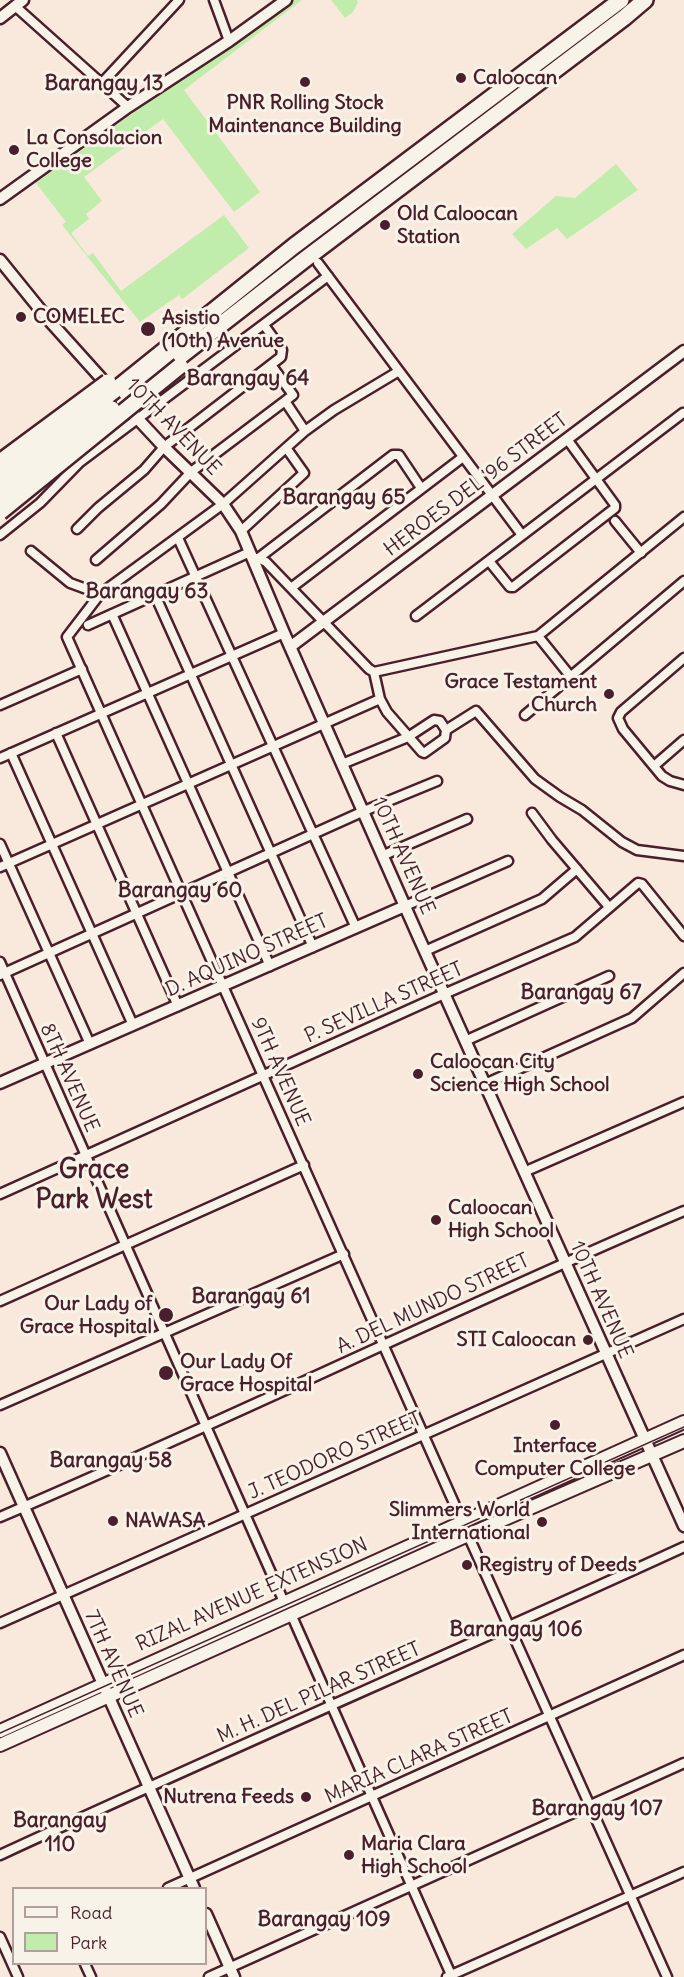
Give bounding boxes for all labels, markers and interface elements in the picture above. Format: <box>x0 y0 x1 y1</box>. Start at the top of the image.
place label: Caloocan <box>473 66 557 90</box>
district label: Barangay 13 <box>44 71 164 97</box>
marker: Caloocan <box>454 71 468 85</box>
marker: PNR Rolling Stock Maintenance Building <box>298 75 312 89</box>
place label: PNR Rolling Stock Maintenance Building <box>208 91 402 138</box>
place label: La Consolacion College <box>26 126 162 173</box>
marker: La Consolacion College <box>7 143 21 157</box>
place label: Old Caloocan Station <box>397 202 518 249</box>
marker: Old Caloocan Station <box>378 218 392 232</box>
place label: COMELEC <box>33 305 125 329</box>
place label: Asistio (10th) Avenue <box>162 306 284 353</box>
marker: COMELEC <box>14 310 28 324</box>
marker: Asistio (10th) Avenue <box>139 320 157 338</box>
district label: Barangay 64 <box>186 366 310 392</box>
street label: 10TH AVENUE <box>121 373 225 481</box>
street label: HEROES DEL '96 STREET <box>380 408 572 562</box>
district label: Barangay 65 <box>283 485 405 511</box>
district label: Barangay 63 <box>86 579 208 605</box>
place label: Grace Testament Church <box>444 670 597 717</box>
marker: Grace Testament Church <box>602 687 616 701</box>
street label: 10TH AVENUE <box>366 794 440 918</box>
district label: Barangay 60 <box>118 878 242 904</box>
street label: D. AQUINO STREET <box>162 909 332 1003</box>
street label: P. SEVILLA STREET <box>301 957 467 1049</box>
district label: Barangay 67 <box>520 980 642 1006</box>
street label: 9TH AVENUE <box>245 1014 315 1130</box>
street label: 8TH AVENUE <box>34 1020 104 1136</box>
place label: Caloocan City Science High School <box>430 1050 610 1097</box>
marker: Caloocan City Science High School <box>411 1067 425 1081</box>
district label: Grace Park West <box>35 1155 153 1216</box>
place label: Caloocan High School <box>448 1196 554 1243</box>
marker: Caloocan High School <box>429 1213 443 1227</box>
street label: 10TH AVENUE <box>564 1238 638 1362</box>
street label: A. DEL MUNDO STREET <box>333 1249 533 1359</box>
district label: Barangay 61 <box>191 1284 311 1310</box>
place label: Our Lady of Grace Hospital <box>20 1292 152 1339</box>
marker: Our Lady of Grace Hospital <box>157 1306 175 1324</box>
place label: STI Caloocan <box>457 1328 576 1352</box>
marker: STI Caloocan <box>581 1333 595 1347</box>
place label: Our Lady Of Grace Hospital <box>180 1350 312 1397</box>
marker: Our Lady Of Grace Hospital <box>157 1364 175 1382</box>
street label: J. TEODORO STREET <box>245 1407 425 1505</box>
marker: Interface Computer College <box>548 1418 562 1432</box>
place label: Interface Computer College <box>475 1434 635 1481</box>
district label: Barangay 58 <box>50 1448 172 1474</box>
place label: Slimmers World International <box>389 1498 530 1545</box>
place label: NAWASA <box>125 1509 206 1533</box>
marker: NAWASA <box>106 1514 120 1528</box>
marker: Slimmers World International <box>535 1515 549 1529</box>
street label: RIZAL AVENUE EXTENSION <box>133 1533 371 1657</box>
place label: Registry of Deeds <box>479 1553 637 1577</box>
marker: Registry of Deeds <box>460 1558 474 1572</box>
street label: 7TH AVENUE <box>79 1607 147 1721</box>
district label: Barangay 106 <box>449 1617 583 1643</box>
street label: M. H. DEL PILAR STREET <box>214 1637 424 1749</box>
street label: MARIA CLARA STREET <box>321 1705 517 1809</box>
place label: Nutrena Feeds <box>163 1785 294 1809</box>
marker: Nutrena Feeds <box>299 1790 313 1804</box>
district label: Barangay 107 <box>532 1796 662 1822</box>
district label: Barangay 110 <box>13 1808 107 1858</box>
place label: Maria Clara High School <box>361 1832 467 1879</box>
marker: Maria Clara High School <box>342 1848 356 1862</box>
legend <box>12 1887 207 1965</box>
text: Road <box>70 1901 112 1924</box>
district label: Barangay 109 <box>258 1907 390 1933</box>
text: Park <box>70 1931 107 1954</box>

